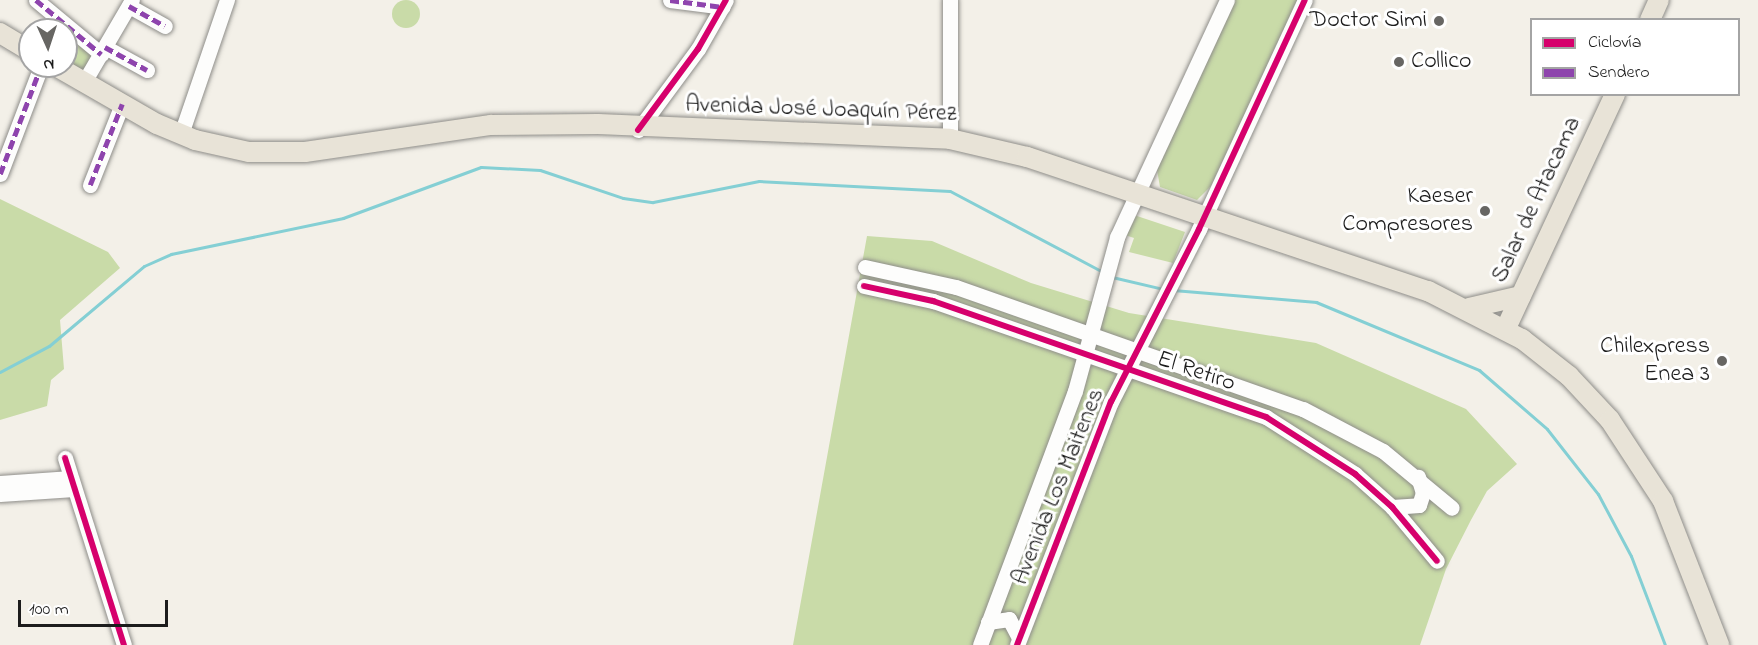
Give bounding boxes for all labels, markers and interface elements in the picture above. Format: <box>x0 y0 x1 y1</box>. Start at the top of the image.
place label: Doctor Simi <box>1310 7 1427 35</box>
marker: Doctor Simi <box>1432 14 1446 28</box>
north arrow <box>18 18 78 78</box>
legend <box>1530 18 1740 96</box>
text: Ciclovía <box>1588 30 1641 56</box>
place label: Collico <box>1411 48 1471 76</box>
text: N <box>43 52 55 76</box>
marker: Collico <box>1392 55 1406 69</box>
text: Sendero <box>1588 60 1650 86</box>
street label: Avenida José Joaquín Pérez <box>685 91 957 129</box>
street label: Salar de Atacama <box>1486 112 1588 288</box>
place label: Kaeser Compresores <box>1342 183 1473 239</box>
marker: Kaeser Compresores <box>1478 204 1492 218</box>
place label: Chilexpress Enea 3 <box>1600 333 1710 389</box>
street label: El Retiro <box>1153 345 1239 399</box>
marker: Chilexpress Enea 3 <box>1715 354 1729 368</box>
street label: Avenida Los Maitenes <box>1006 385 1112 589</box>
scale bar <box>21 588 171 626</box>
text: 100 m <box>29 597 69 623</box>

